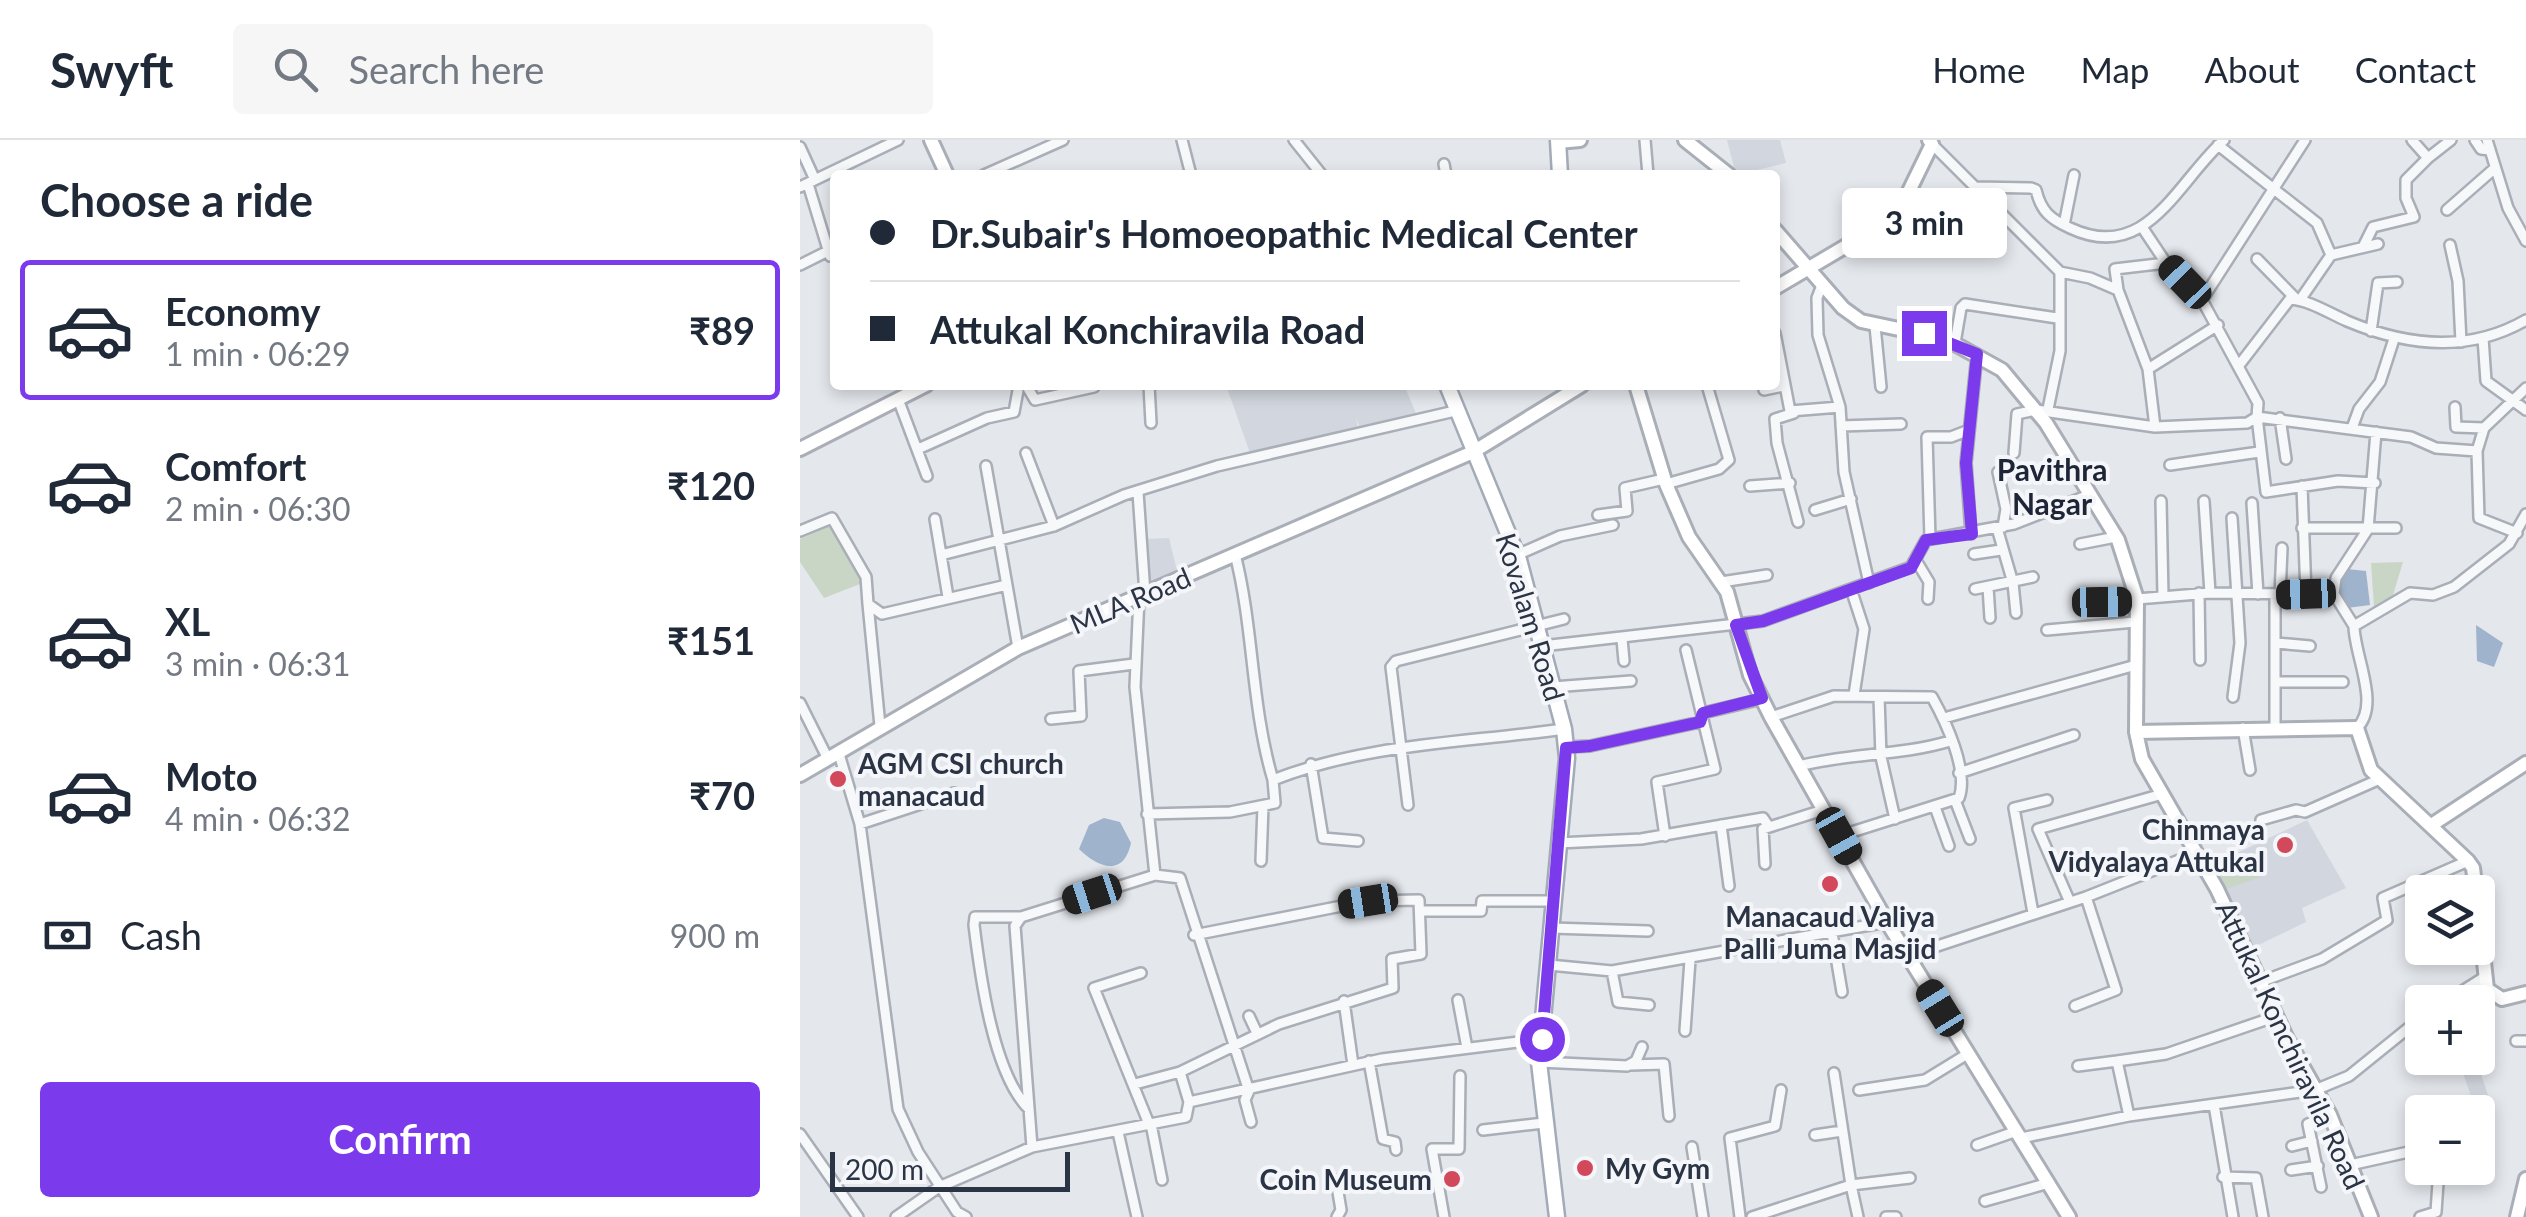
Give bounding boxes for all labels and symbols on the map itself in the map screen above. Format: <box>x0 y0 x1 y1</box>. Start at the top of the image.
callout: 3 min <box>1842 188 2006 258</box>
car <box>2153 250 2217 314</box>
route end <box>1902 311 1947 356</box>
district label: Pavithra Nagar <box>1997 451 2107 521</box>
street label: Kovalam Road <box>1489 529 1573 705</box>
street label: MLA Road <box>1065 559 1195 641</box>
car <box>2275 578 2337 610</box>
car <box>2072 586 2132 618</box>
place label: AGM CSI church manacaud <box>857 746 1064 812</box>
marker: AGM CSI church manacaud <box>827 768 849 790</box>
car <box>1811 802 1867 870</box>
place label: Chinmaya Vidyalaya Attukal <box>2047 812 2265 878</box>
marker: Chinmaya Vidyalaya Attukal <box>2274 834 2296 856</box>
car <box>1059 870 1125 918</box>
marker: Manacaud Valiya Palli Juma Masjid <box>1819 873 1841 895</box>
car <box>1336 881 1400 921</box>
street label: Attukal Konchiravila Road <box>2209 896 2373 1194</box>
place label: Manacaud Valiya Palli Juma Masjid <box>1724 899 1936 965</box>
car <box>1911 975 1969 1041</box>
route start <box>1520 1017 1565 1062</box>
scale bar <box>830 1147 1070 1192</box>
place label: My Gym <box>1605 1151 1710 1185</box>
marker: My Gym <box>1574 1157 1596 1179</box>
place label: Coin Museum <box>1259 1162 1432 1196</box>
marker: Coin Museum <box>1441 1168 1463 1190</box>

